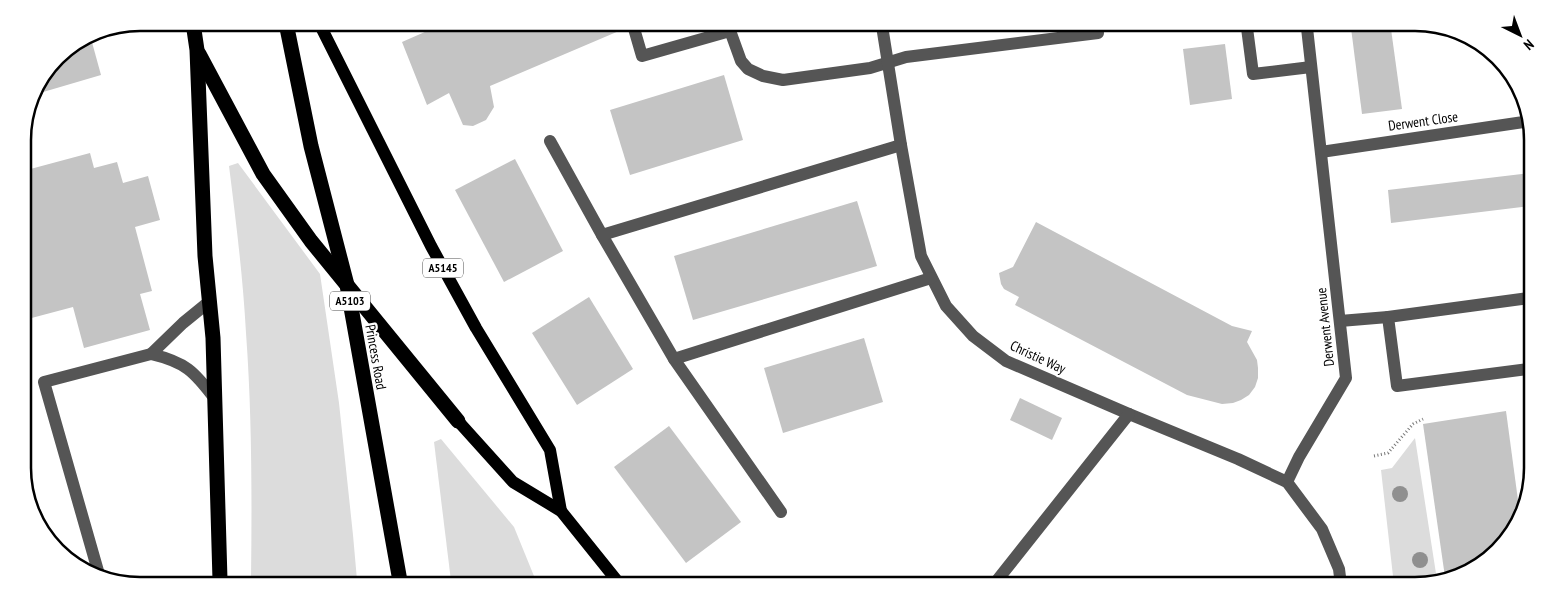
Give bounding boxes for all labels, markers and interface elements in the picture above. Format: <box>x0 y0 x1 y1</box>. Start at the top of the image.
north arrow <box>1495 10 1545 60</box>
text: N <box>1520 35 1538 54</box>
street label: Derwent Close <box>1387 107 1459 135</box>
road number: A5145 <box>423 258 463 278</box>
street label: Derwent Avenue <box>1312 287 1338 367</box>
road number: A5103 <box>330 292 370 310</box>
street label: Princess Road <box>361 323 391 391</box>
street label: Christie Way <box>1007 336 1069 378</box>

